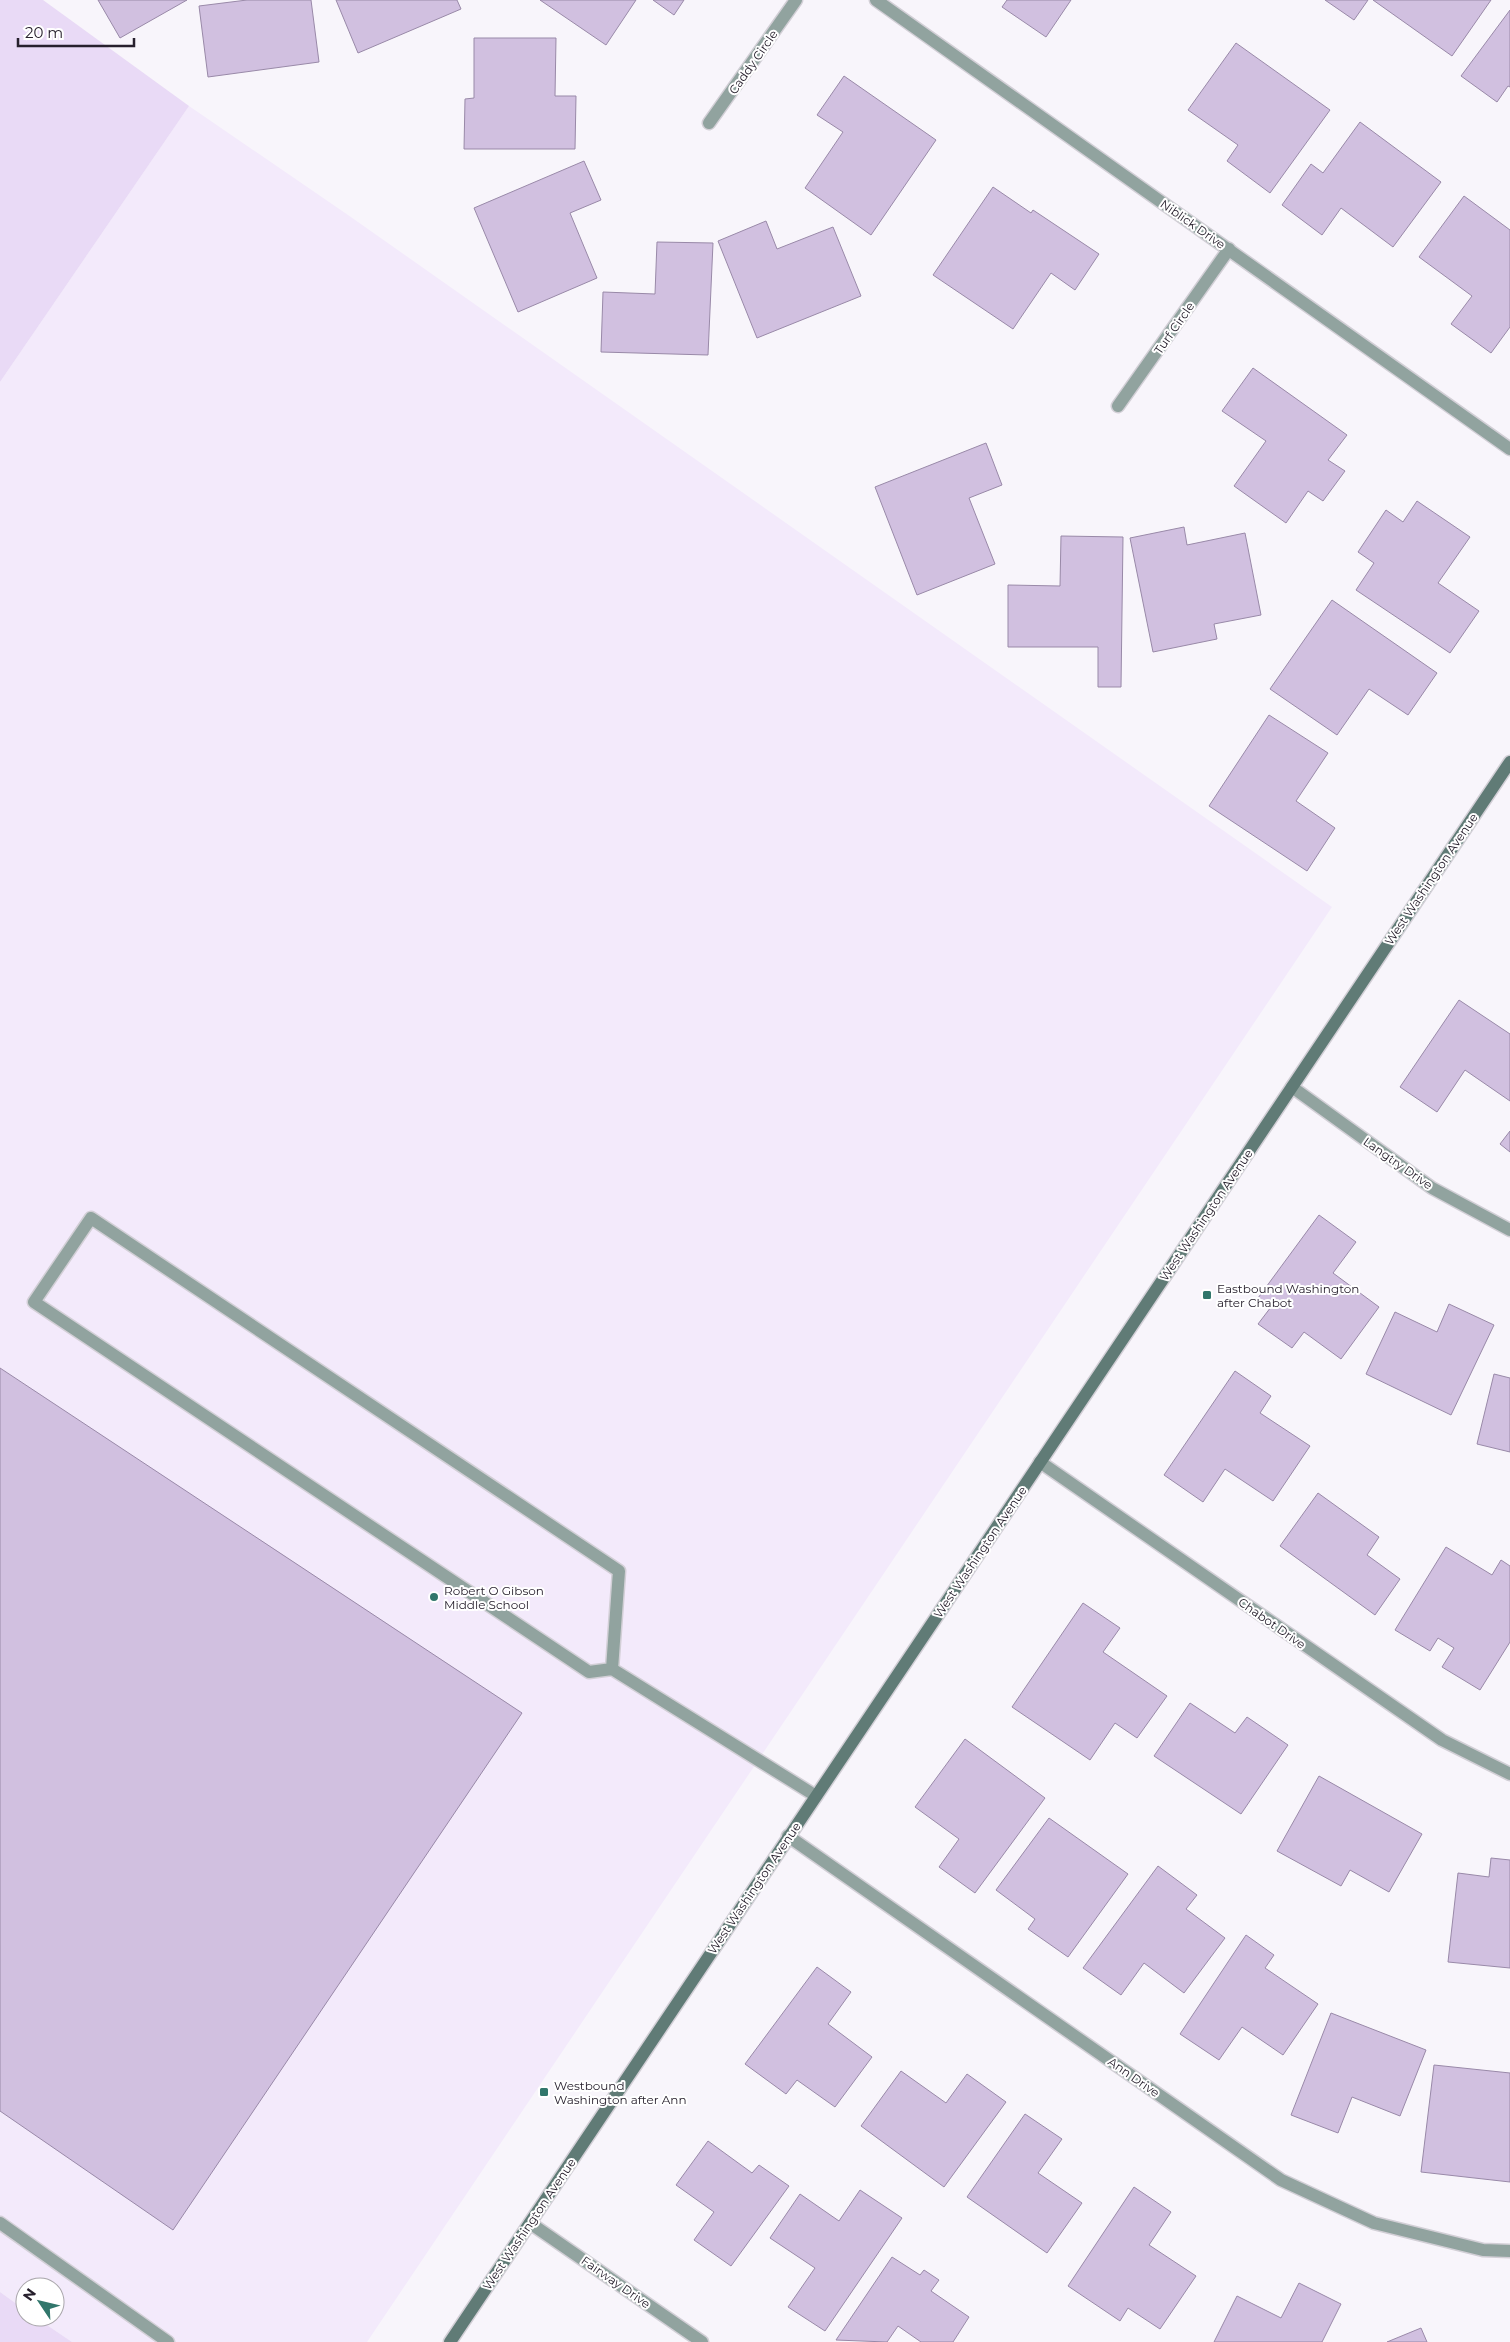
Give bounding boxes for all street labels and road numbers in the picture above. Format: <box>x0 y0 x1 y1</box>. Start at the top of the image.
street label: Caddy Circle <box>725 27 781 97</box>
street label: Niblick Drive <box>1158 196 1228 252</box>
street label: Turf Circle <box>1151 299 1197 357</box>
street label: West Washington Avenue <box>1381 810 1481 948</box>
street label: Langtry Drive <box>1360 1134 1436 1192</box>
street label: West Washington Avenue <box>1156 1146 1256 1284</box>
street label: West Washington Avenue <box>930 1483 1030 1621</box>
street label: Chabot Drive <box>1235 1594 1309 1652</box>
street label: West Washington Avenue <box>704 1819 804 1957</box>
street label: Ann Drive <box>1105 2054 1163 2100</box>
street label: West Washington Avenue <box>479 2155 579 2293</box>
street label: Fairway Drive <box>579 2253 653 2311</box>

